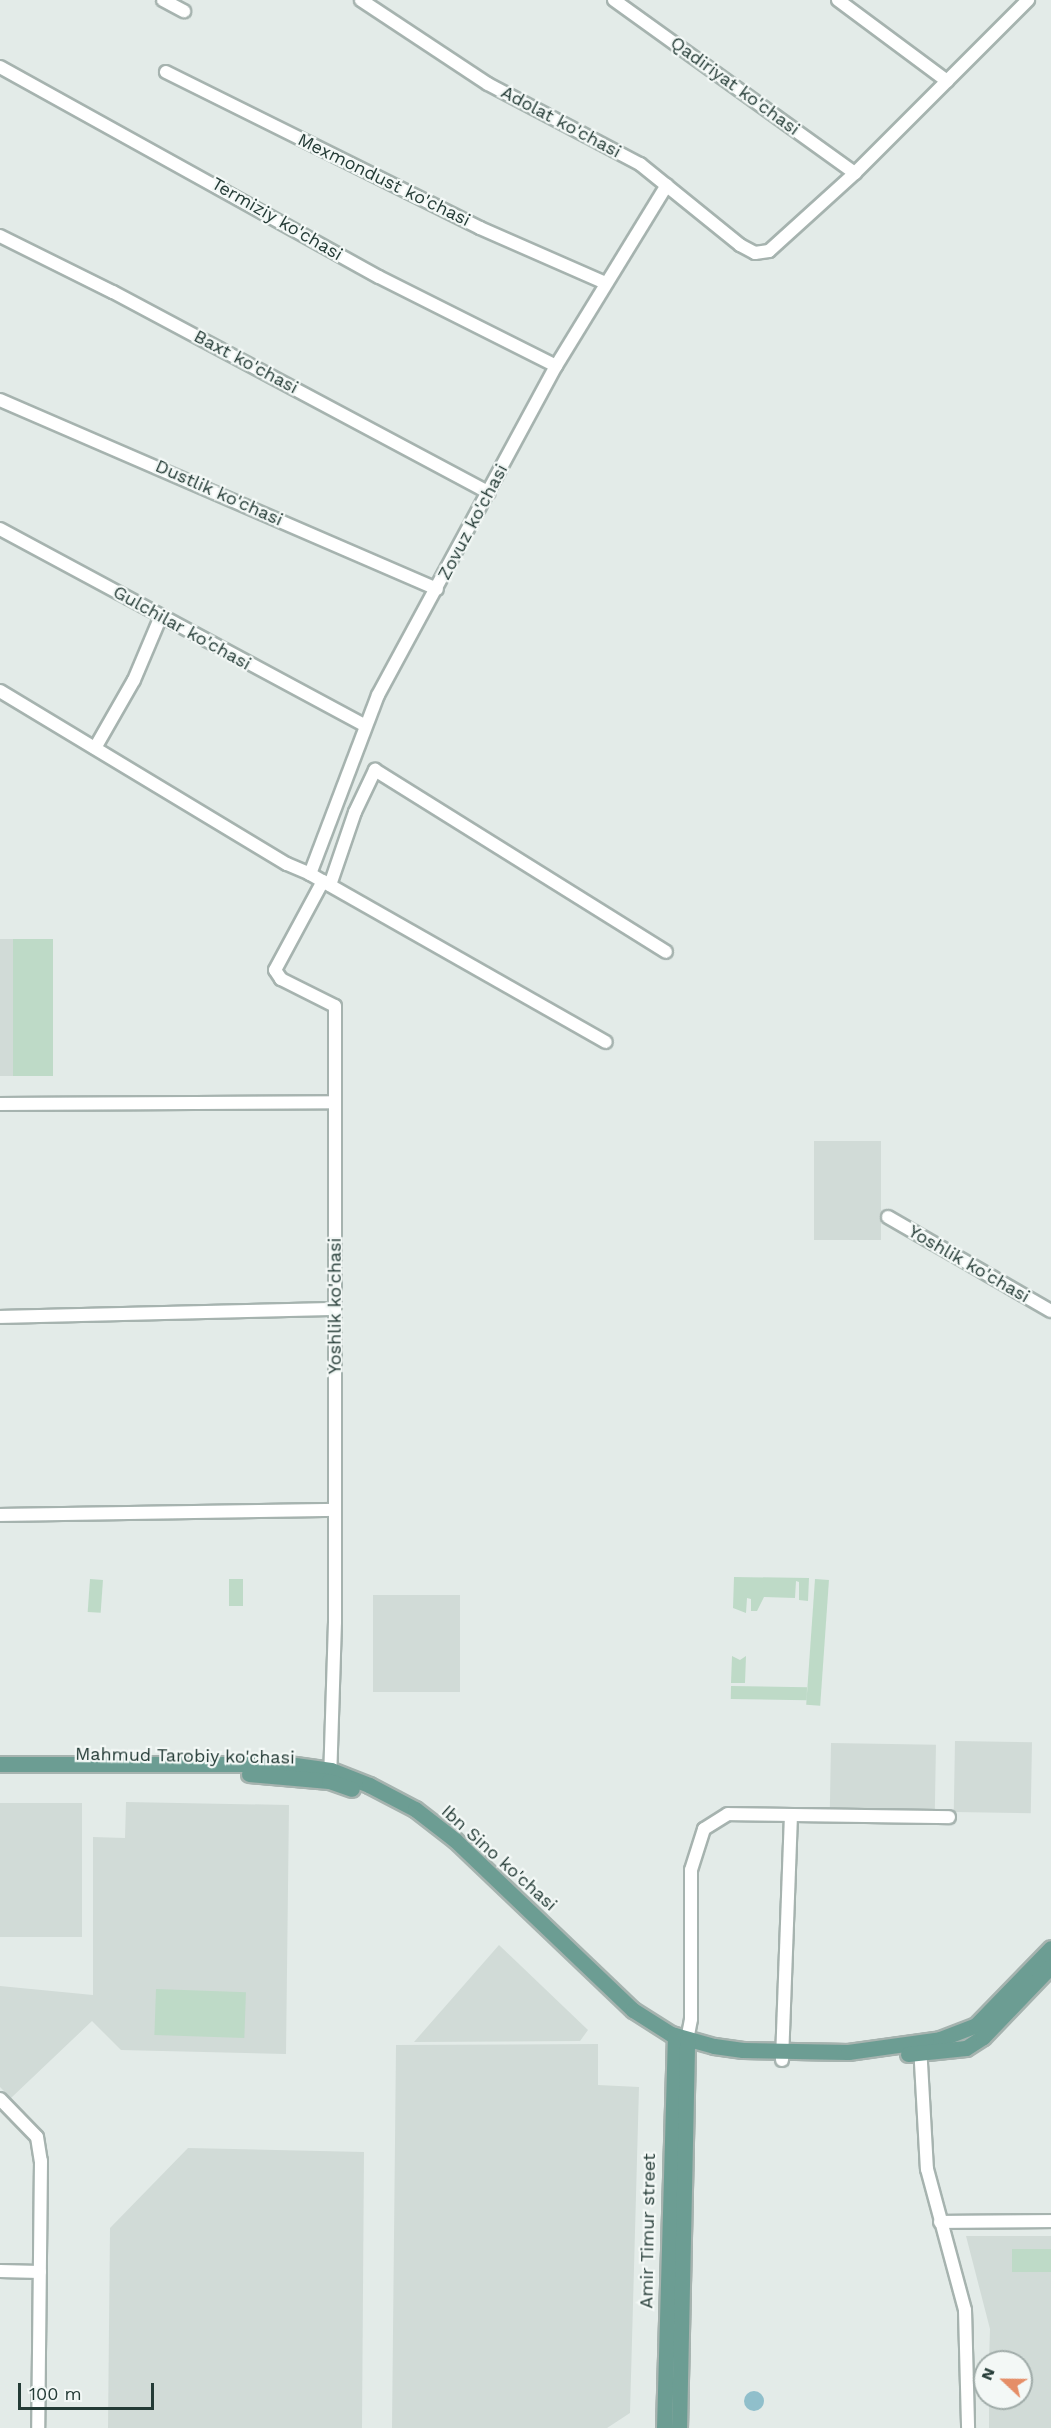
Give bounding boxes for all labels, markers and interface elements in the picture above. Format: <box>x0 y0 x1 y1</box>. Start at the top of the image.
street label: Qadiriyat ko'chasi <box>666 32 804 140</box>
street label: Adolat ko'chasi <box>497 81 625 163</box>
street label: Mexmondust ko'chasi <box>294 129 474 231</box>
street label: Termiziy ko'chasi <box>207 173 347 265</box>
street label: Baxt ko'chasi <box>190 325 302 399</box>
street label: Dustlik ko'chasi <box>152 455 286 531</box>
street label: Zovuz ko'chasi <box>433 461 513 583</box>
street label: Gulchilar ko'chasi <box>109 581 255 675</box>
street label: Yoshlik ko'chasi <box>904 1220 1034 1308</box>
street label: Yoshlik ko'chasi <box>324 1238 346 1374</box>
street label: Mahmud Tarobiy ko'chasi <box>74 1743 296 1769</box>
street label: Ibn Sino ko'chasi <box>437 1800 561 1916</box>
street label: Amir Timur street <box>636 2153 660 2309</box>
north arrow <box>973 2350 1033 2410</box>
text: N <box>977 2365 999 2383</box>
scale bar <box>21 2371 158 2409</box>
text: 100 m <box>29 2383 82 2404</box>

